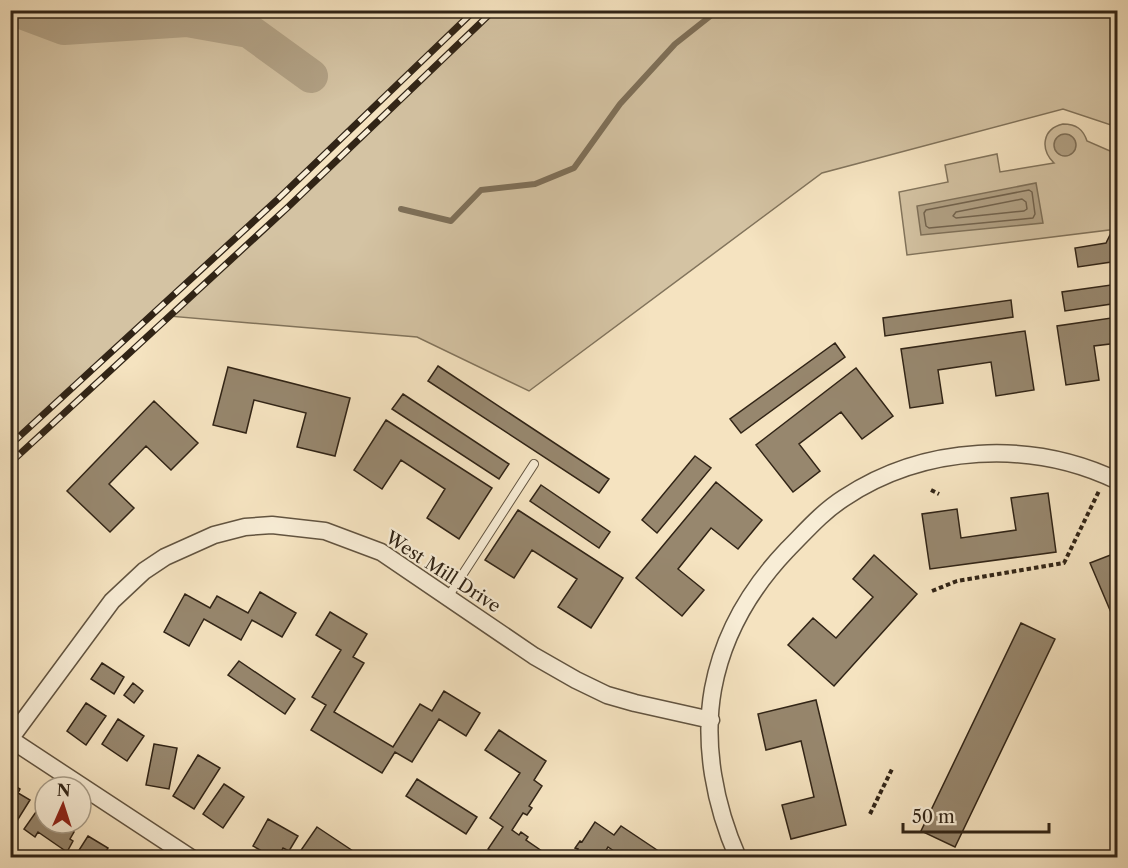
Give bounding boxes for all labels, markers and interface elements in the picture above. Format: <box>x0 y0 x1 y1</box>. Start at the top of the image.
street label: West Mill Drive <box>380 526 505 617</box>
north arrow <box>33 775 93 835</box>
text: N <box>56 780 71 800</box>
scale bar <box>903 796 1048 834</box>
text: 50 m <box>912 806 955 828</box>

